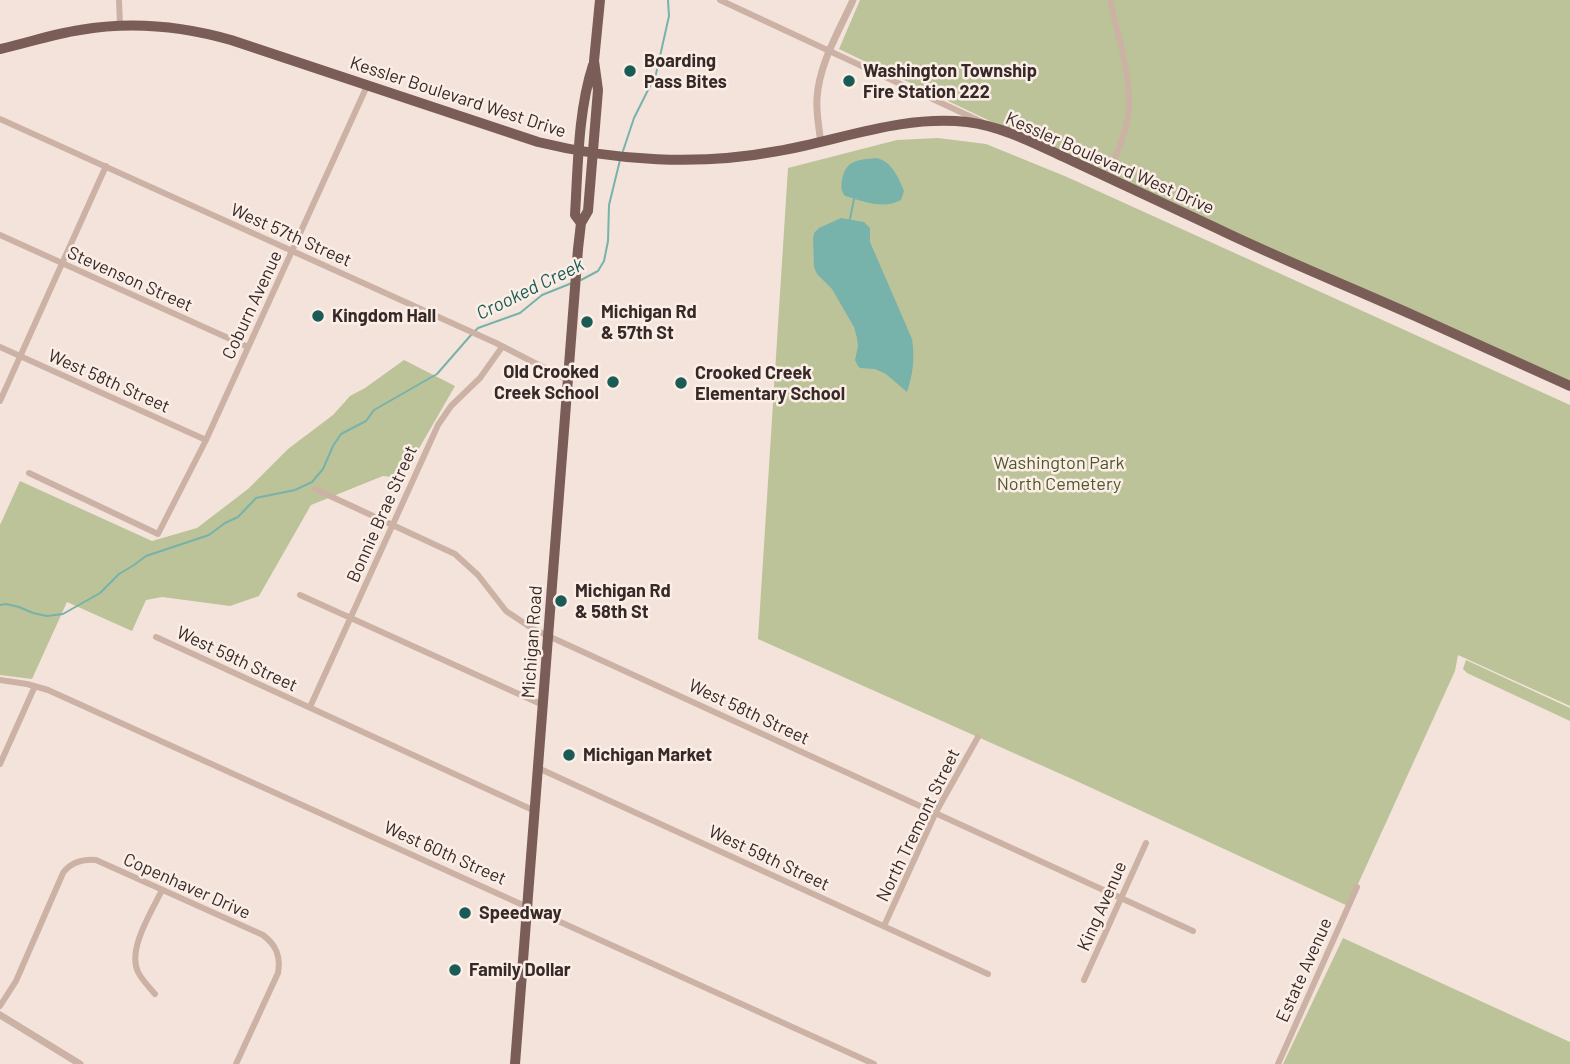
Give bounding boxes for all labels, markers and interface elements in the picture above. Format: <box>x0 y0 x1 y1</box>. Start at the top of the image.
place label: Boarding Pass Bites <box>644 50 727 92</box>
street label: Kessler Boulevard West Drive <box>347 52 569 142</box>
place label: Washington Township Fire Station 222 <box>863 60 1037 102</box>
marker: Boarding Pass Bites <box>622 63 638 79</box>
marker: Washington Township Fire Station 222 <box>841 73 857 89</box>
street label: Kessler Boulevard West Drive <box>1002 107 1218 219</box>
street label: West 57th Street <box>227 199 355 271</box>
street label: Stevenson Street <box>64 242 196 316</box>
street label: Coburn Avenue <box>217 247 287 363</box>
water label: Crooked Creek <box>472 253 588 325</box>
place label: Michigan Rd & 57th St <box>601 301 697 344</box>
place label: Kingdom Hall <box>332 305 436 327</box>
marker: Kingdom Hall <box>310 308 326 324</box>
marker: Michigan Rd & 57th St <box>579 314 595 330</box>
street label: West 58th Street <box>45 345 173 417</box>
place label: Old Crooked Creek School <box>494 361 599 404</box>
place label: Crooked Creek Elementary School <box>695 362 845 404</box>
marker: Old Crooked Creek School <box>605 374 621 390</box>
marker: Crooked Creek Elementary School <box>673 375 689 391</box>
street label: Bonnie Brae Street <box>342 442 422 586</box>
park label: Washington Park North Cemetery <box>993 452 1125 494</box>
place label: Michigan Rd & 58th St <box>575 580 671 622</box>
street label: Michigan Road <box>517 585 547 699</box>
marker: Michigan Rd & 58th St <box>553 593 569 609</box>
street label: West 59th Street <box>173 622 301 696</box>
street label: West 58th Street <box>685 675 813 749</box>
place label: Michigan Market <box>583 744 712 766</box>
street label: North Tremont Street <box>872 745 964 905</box>
marker: Michigan Market <box>561 747 577 763</box>
street label: West 60th Street <box>381 816 509 890</box>
street label: West 59th Street <box>705 821 833 895</box>
street label: Copenhaver Drive <box>120 848 254 924</box>
street label: King Avenue <box>1073 858 1131 954</box>
place label: Speedway <box>479 902 562 924</box>
marker: Speedway <box>457 905 473 921</box>
street label: Estate Avenue <box>1271 914 1337 1026</box>
place label: Family Dollar <box>469 959 571 981</box>
marker: Family Dollar <box>447 962 463 978</box>

